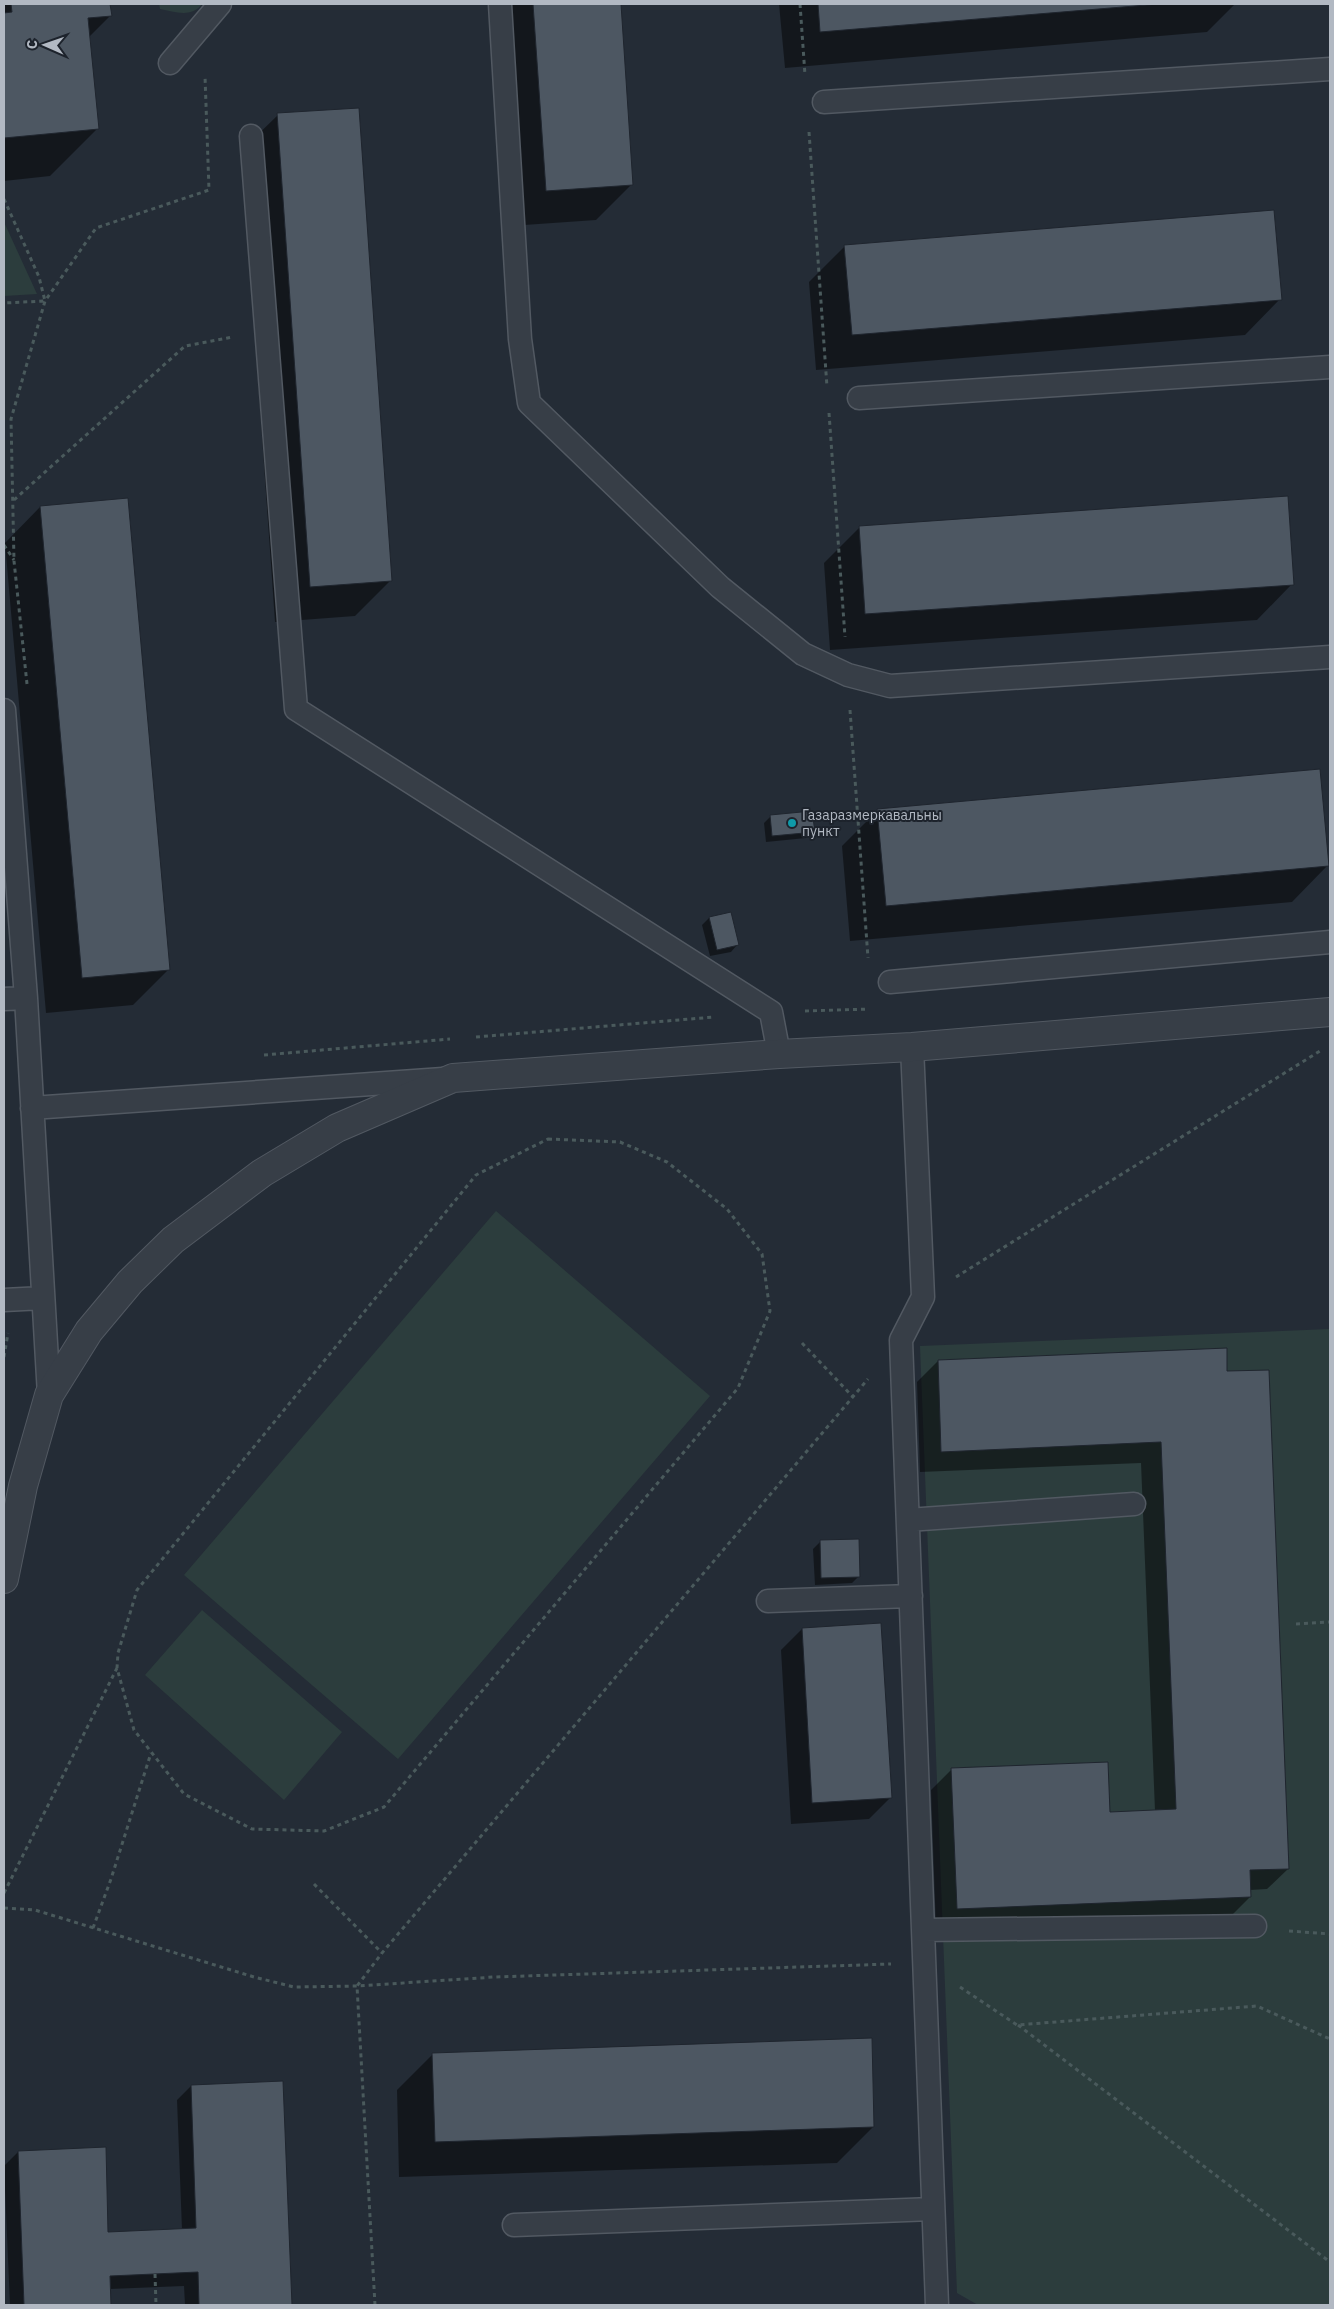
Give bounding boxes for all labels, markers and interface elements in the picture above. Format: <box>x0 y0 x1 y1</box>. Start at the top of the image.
north arrow <box>20 20 70 70</box>
text: С <box>23 40 41 49</box>
place label: Газаразмеркавальны пункт <box>802 806 942 840</box>
marker: Газаразмеркавальны пункт <box>786 817 798 829</box>

